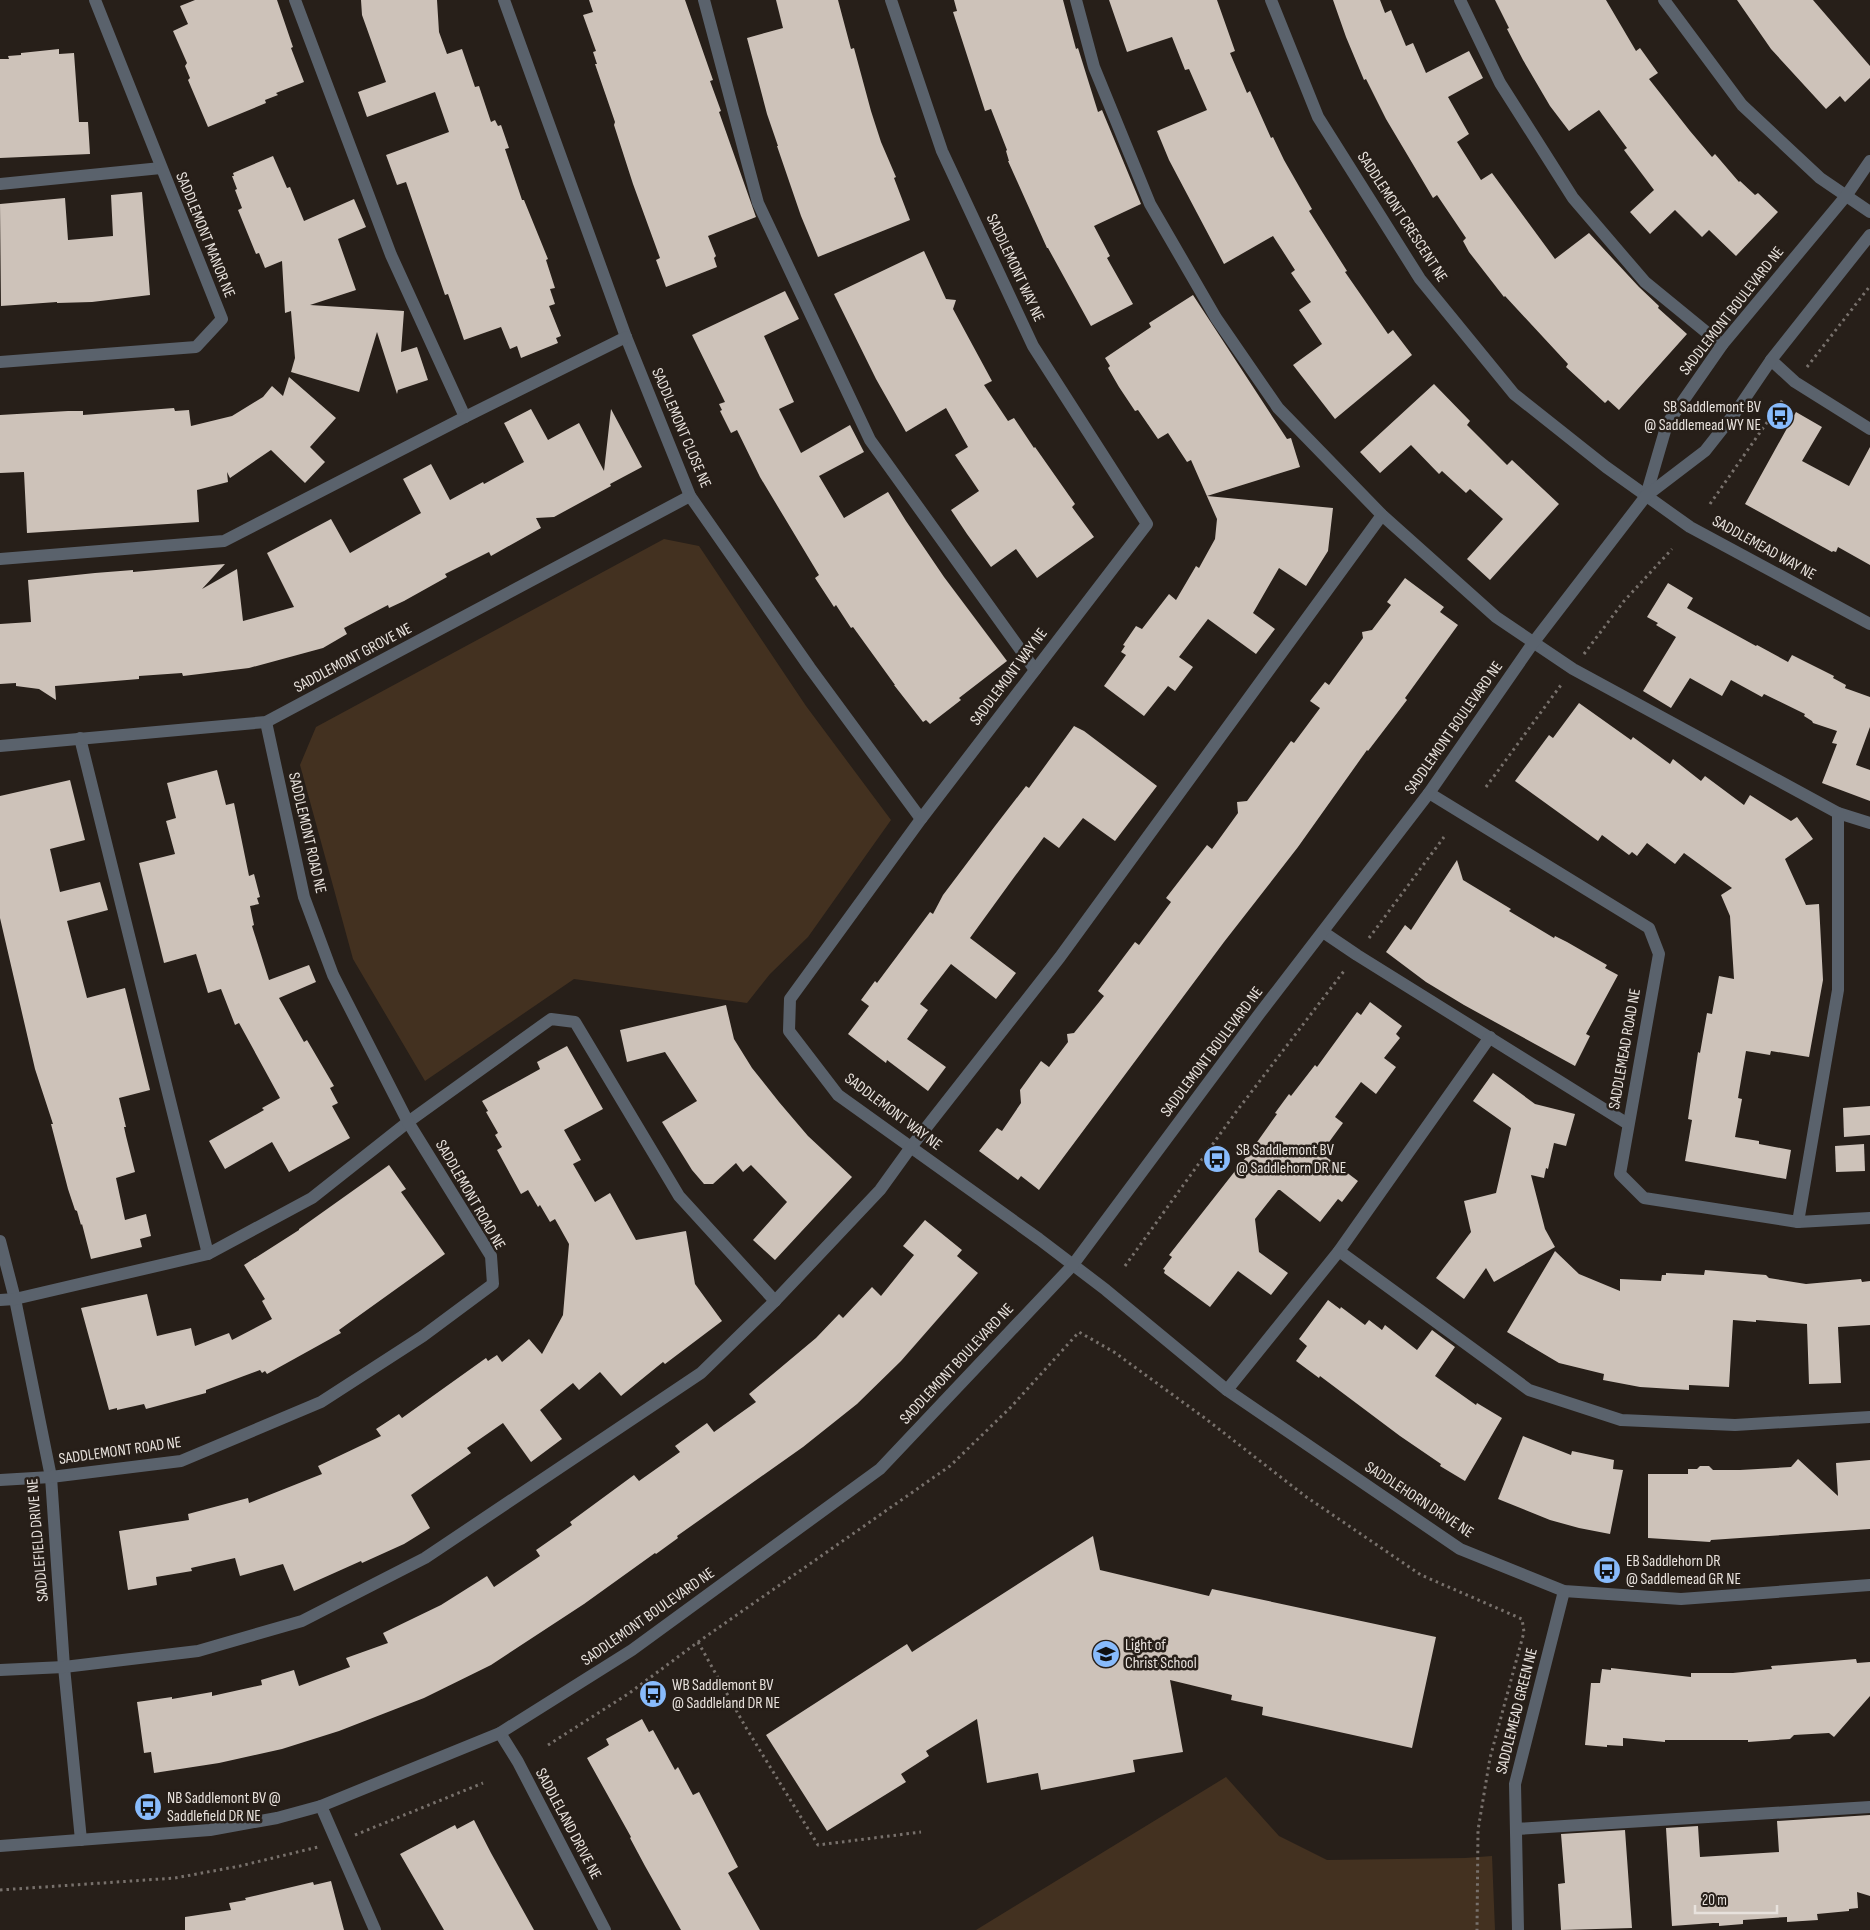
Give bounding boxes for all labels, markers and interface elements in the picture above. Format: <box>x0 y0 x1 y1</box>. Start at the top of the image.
street label: SADDLEMONT CRESCENT NE <box>1353 148 1451 286</box>
street label: SADDLEMONT MANOR NE <box>171 169 239 301</box>
street label: SADDLEMONT WAY NE <box>982 211 1048 325</box>
street label: SADDLEMONT BOULEVARD NE <box>1676 243 1788 379</box>
street label: SADDLEMONT CLOSE NE <box>647 365 715 491</box>
place label: SB Saddlemont BV @ Saddlemead WY NE <box>1644 398 1762 435</box>
bus stop icon: SB Saddlemont BV @ Saddlemead WY NE <box>1765 401 1795 431</box>
street label: SADDLEMEAD WAY NE <box>1709 512 1819 584</box>
street label: SADDLEMONT GROVE NE <box>291 619 415 697</box>
street label: SADDLEMONT WAY NE <box>966 625 1052 729</box>
street label: SADDLEMONT BOULEVARD NE <box>1401 658 1507 798</box>
street label: SADDLEMONT ROAD NE <box>284 771 330 895</box>
street label: SADDLEMONT BOULEVARD NE <box>1157 983 1267 1121</box>
street label: SADDLEMEAD ROAD NE <box>1605 987 1645 1111</box>
street label: SADDLEMONT WAY NE <box>841 1069 945 1155</box>
street label: SADDLEMONT ROAD NE <box>431 1137 509 1253</box>
place label: SB Saddlemont BV @ Saddlehorn DR NE <box>1236 1141 1346 1178</box>
bus stop icon: SB Saddlemont BV @ Saddlehorn DR NE <box>1202 1144 1232 1174</box>
street label: SADDLEMONT BOULEVARD NE <box>896 1300 1018 1428</box>
street label: SADDLEMONT ROAD NE <box>57 1433 183 1469</box>
street label: SADDLEHORN DRIVE NE <box>1361 1458 1477 1542</box>
street label: SADDLEFIELD DRIVE NE <box>23 1477 53 1603</box>
place label: EB Saddlehorn DR @ Saddlemead GR NE <box>1626 1552 1741 1589</box>
bus stop icon: EB Saddlehorn DR @ Saddlemead GR NE <box>1592 1555 1622 1585</box>
street label: SADDLEMONT BOULEVARD NE <box>578 1564 718 1670</box>
place label: Light of Christ School <box>1125 1636 1197 1673</box>
school or university icon: Light of Christ School <box>1091 1639 1121 1669</box>
street label: SADDLEMEAD GREEN NE <box>1492 1646 1542 1776</box>
place label: WB Saddlemont BV @ Saddleland DR NE <box>672 1676 780 1713</box>
bus stop icon: WB Saddlemont BV @ Saddleland DR NE <box>638 1679 668 1709</box>
street label: SADDLELAND DRIVE NE <box>531 1765 605 1883</box>
place label: NB Saddlemont BV @ Saddlefield DR NE <box>167 1789 281 1826</box>
bus stop icon: NB Saddlemont BV @ Saddlefield DR NE <box>133 1792 163 1822</box>
scale bar <box>1695 1882 1778 1914</box>
text: 20 m <box>1702 1891 1727 1910</box>

